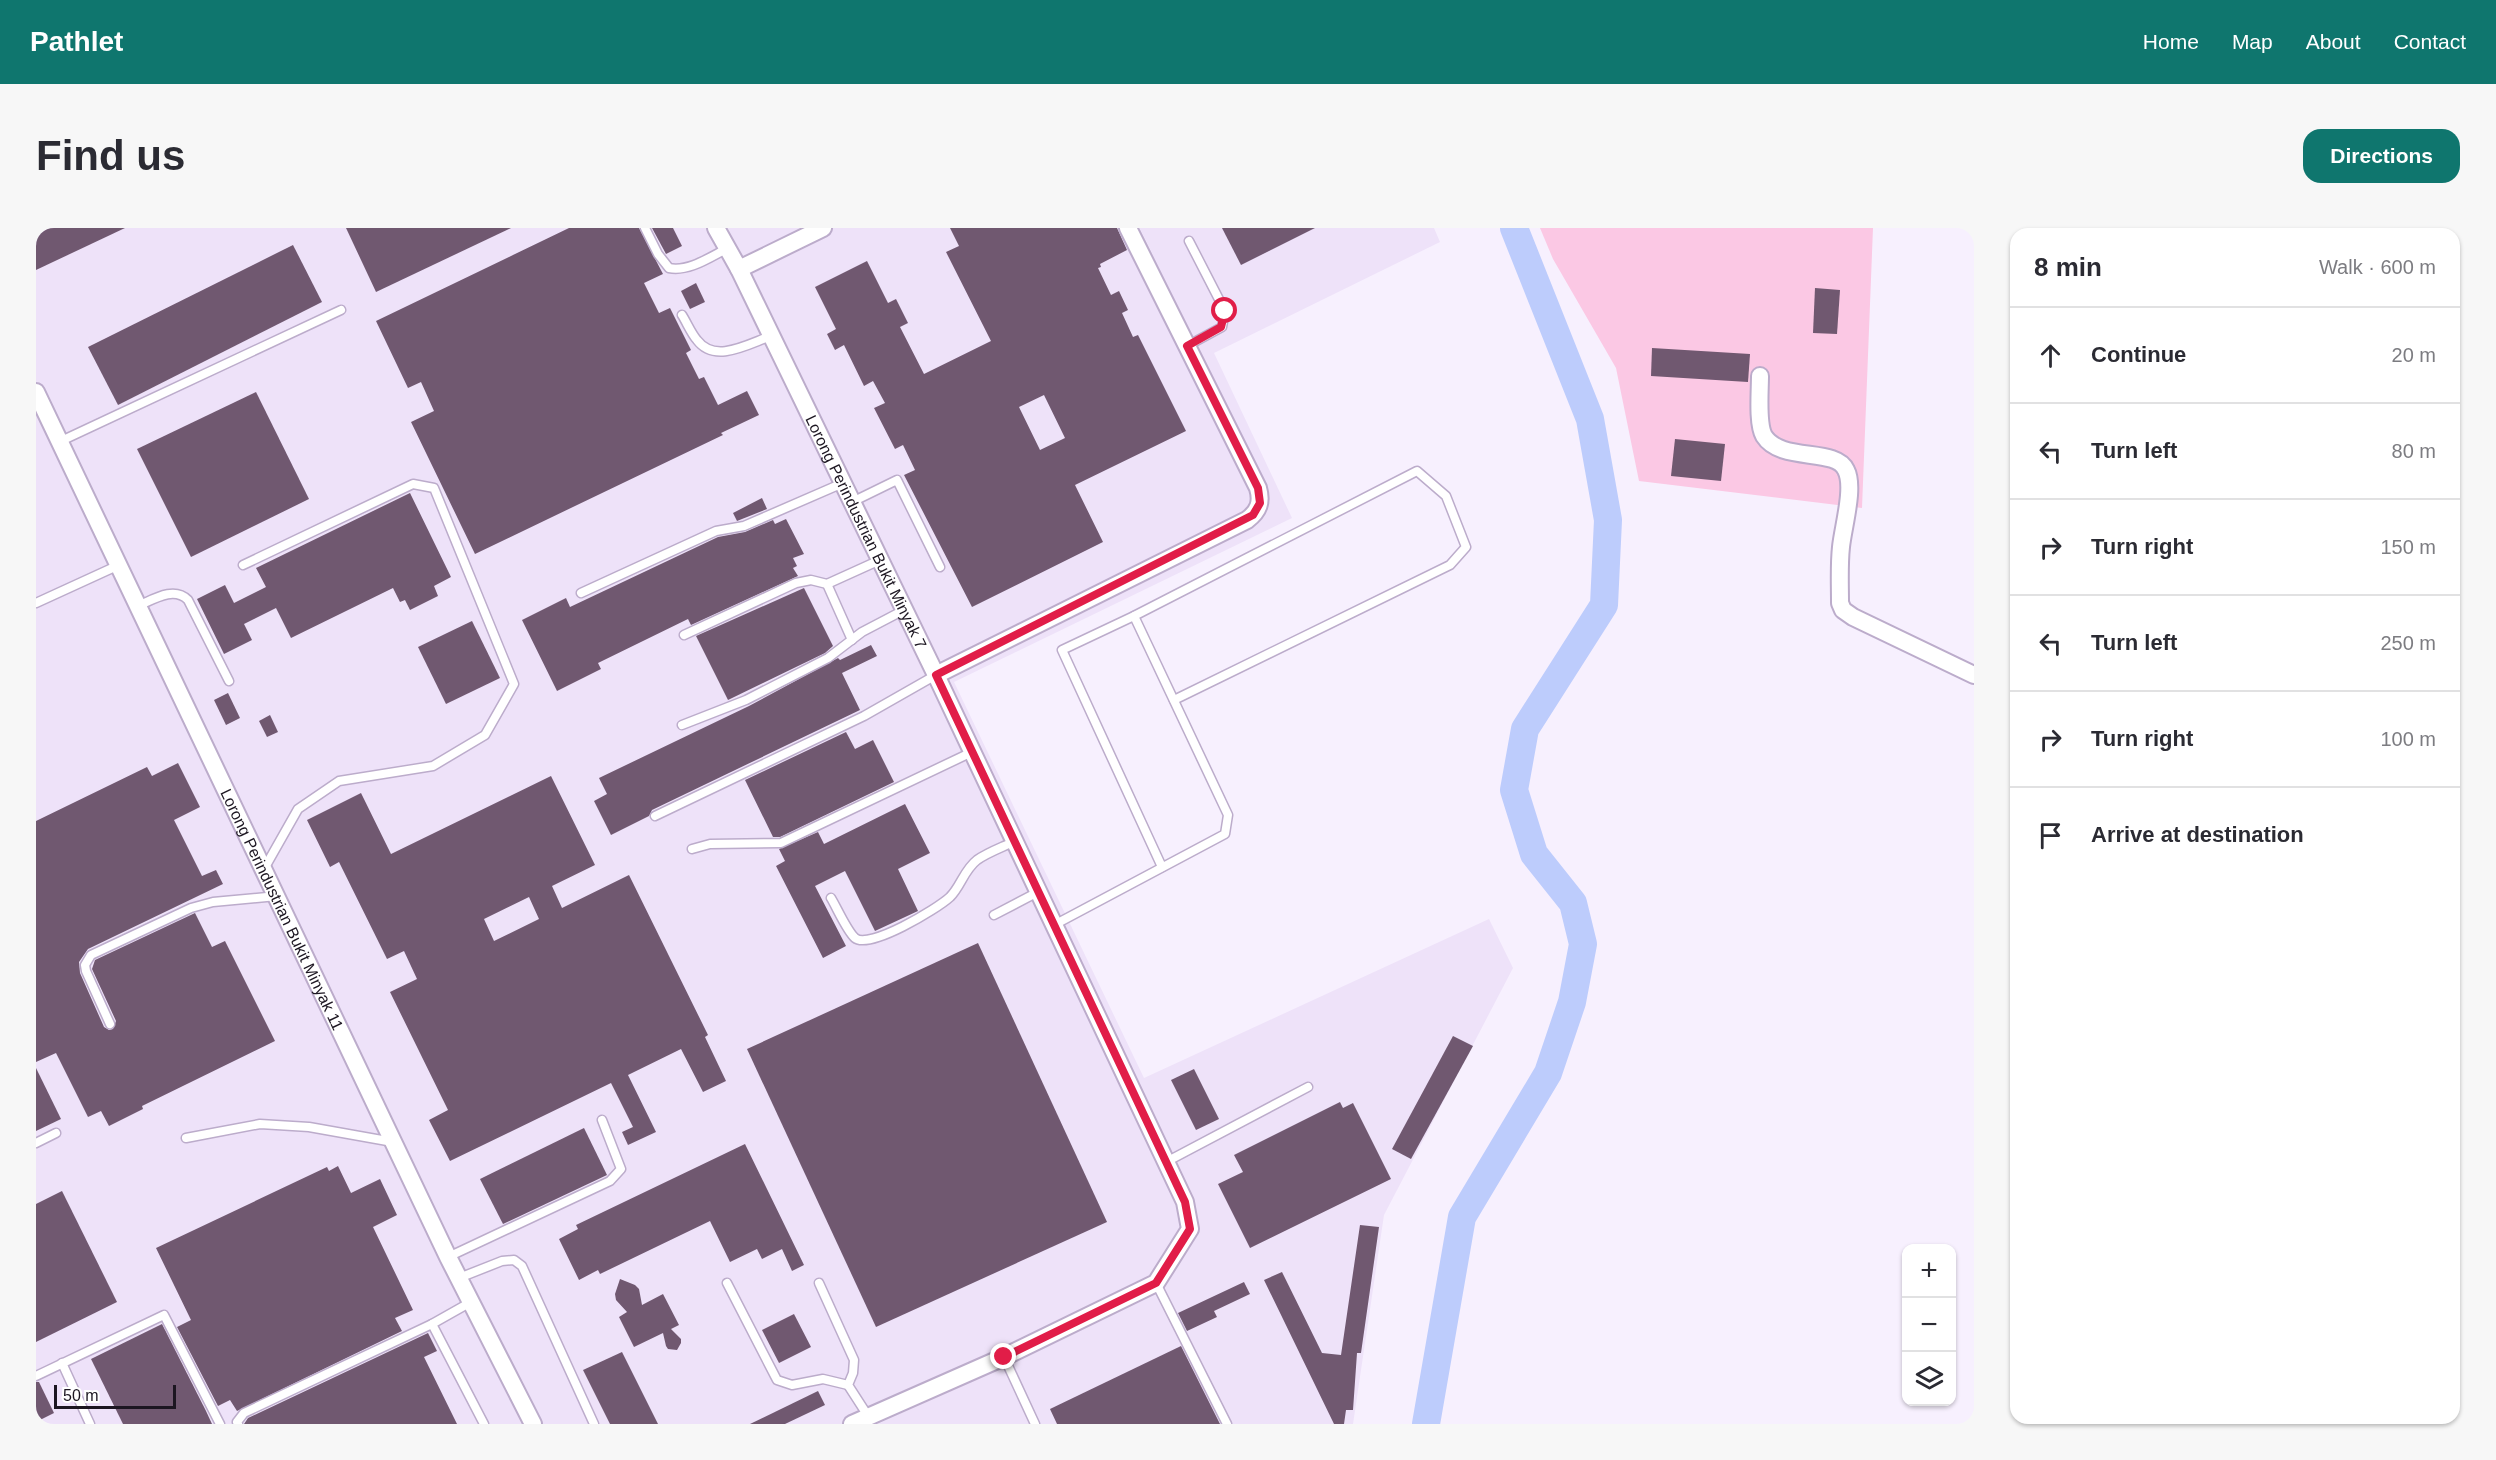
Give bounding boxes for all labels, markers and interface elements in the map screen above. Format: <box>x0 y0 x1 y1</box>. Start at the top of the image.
text: Pathlet <box>30 26 123 57</box>
text: Home <box>2143 30 2199 53</box>
text: Map <box>2232 30 2273 53</box>
text: About <box>2306 30 2361 53</box>
text: Contact <box>2394 30 2466 53</box>
button: Directions <box>2303 129 2460 183</box>
text: Find us <box>36 132 185 179</box>
text: 8 min <box>2034 252 2102 282</box>
text: Walk · 600 m <box>2319 256 2436 278</box>
route start <box>1211 297 1237 323</box>
icon: ahead <box>2034 339 2067 372</box>
text: Continue <box>2091 342 2186 367</box>
text: 20 m <box>2392 344 2436 366</box>
street label: Lorong Perindustrian Bukit Minyak 7 <box>802 412 930 651</box>
icon: left <box>2034 435 2067 468</box>
text: Turn left <box>2091 438 2177 463</box>
text: 80 m <box>2392 440 2436 462</box>
icon: right <box>2034 531 2067 564</box>
text: Turn right <box>2091 534 2193 559</box>
text: 150 m <box>2380 536 2436 558</box>
icon: left <box>2034 627 2067 660</box>
text: Turn left <box>2091 630 2177 655</box>
text: 250 m <box>2380 632 2436 654</box>
icon: right <box>2034 723 2067 756</box>
text: Turn right <box>2091 726 2193 751</box>
text: 100 m <box>2380 728 2436 750</box>
street label: Lorong Perindustrian Bukit Minyak 11 <box>217 786 347 1033</box>
icon: arrive <box>2034 819 2067 852</box>
text: Arrive at destination <box>2091 822 2304 847</box>
map controls <box>1902 1244 1956 1406</box>
button: + <box>1902 1244 1956 1298</box>
button: − <box>1902 1298 1956 1352</box>
route end <box>990 1343 1016 1369</box>
button: layers <box>1902 1352 1956 1406</box>
scale bar <box>54 1382 176 1410</box>
text: 50 m <box>63 1387 99 1404</box>

